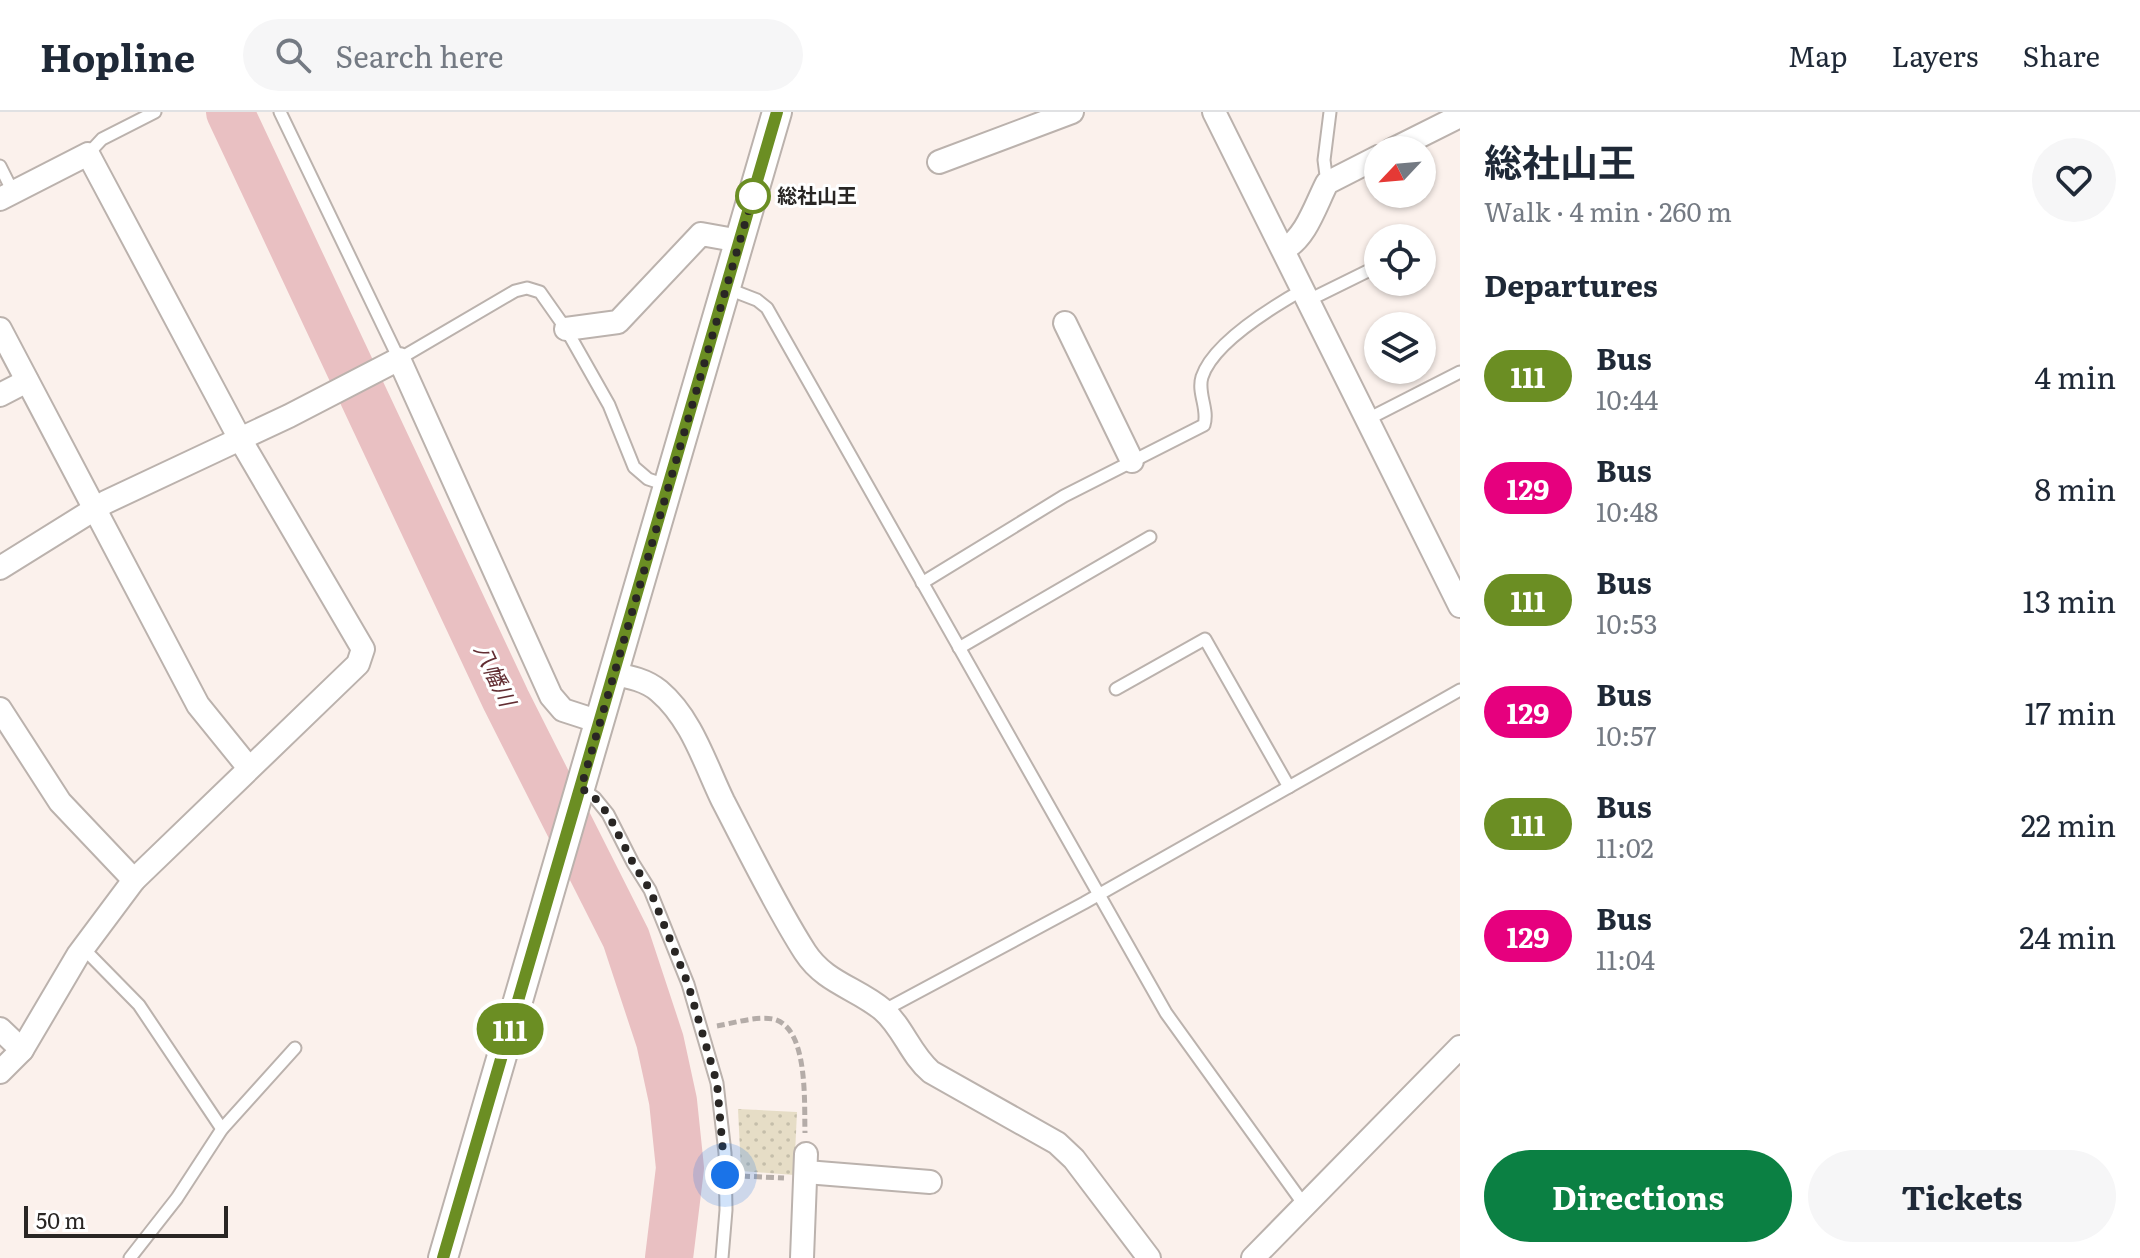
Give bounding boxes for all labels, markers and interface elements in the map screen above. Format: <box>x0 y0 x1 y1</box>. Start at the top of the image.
search box <box>243 19 803 91</box>
text: Hopline <box>40 27 195 84</box>
icon: search <box>271 33 315 77</box>
text: Search here <box>335 33 504 77</box>
text: Map <box>1788 34 1847 76</box>
text: Layers <box>1891 34 1978 76</box>
text: Share <box>2022 34 2100 76</box>
text: 総社山王 <box>1484 132 1636 189</box>
north arrow <box>1364 136 1436 208</box>
map controls <box>1364 136 1436 384</box>
button: heart <box>2032 138 2116 222</box>
marker: 総社山王 <box>736 179 770 213</box>
place label: 総社山王 <box>777 179 857 209</box>
text: Walk · 4 min · 260 m <box>1484 191 1732 230</box>
button: locate <box>1364 224 1436 296</box>
text: Departures <box>1484 262 1658 306</box>
button: layers <box>1364 312 1436 384</box>
text: Bus <box>1596 335 1652 379</box>
text: 4 min <box>2035 354 2116 398</box>
text: 111 <box>1511 355 1545 397</box>
text: 10:44 <box>1596 379 1658 418</box>
text: Bus <box>1596 447 1652 491</box>
text: 8 min <box>2035 466 2116 510</box>
text: 129 <box>1507 467 1549 509</box>
text: 10:48 <box>1596 491 1658 530</box>
text: Bus <box>1596 559 1652 603</box>
text: 13 min <box>2023 578 2116 622</box>
text: 111 <box>1511 579 1545 621</box>
text: 10:53 <box>1596 603 1658 642</box>
water label: 八幡川 <box>467 637 526 713</box>
text: Bus <box>1596 671 1652 715</box>
text: 17 min <box>2025 690 2116 734</box>
text: 129 <box>1507 691 1549 733</box>
text: 10:57 <box>1596 715 1657 754</box>
text: Bus <box>1596 783 1652 827</box>
text: 22 min <box>2021 802 2116 846</box>
text: 111 <box>1511 803 1545 845</box>
text: 11:02 <box>1596 827 1654 866</box>
text: Bus <box>1596 895 1652 939</box>
text: 24 min <box>2019 914 2116 958</box>
text: 129 <box>1507 915 1549 957</box>
text: 11:04 <box>1596 939 1655 978</box>
line badge: 111 <box>464 1003 556 1055</box>
text: 111 <box>493 1008 527 1050</box>
button: Directions <box>1484 1150 1792 1242</box>
button: Tickets <box>1808 1150 2116 1242</box>
your location <box>705 1155 745 1195</box>
scale bar <box>24 1202 228 1238</box>
text: 50 m <box>36 1203 86 1236</box>

